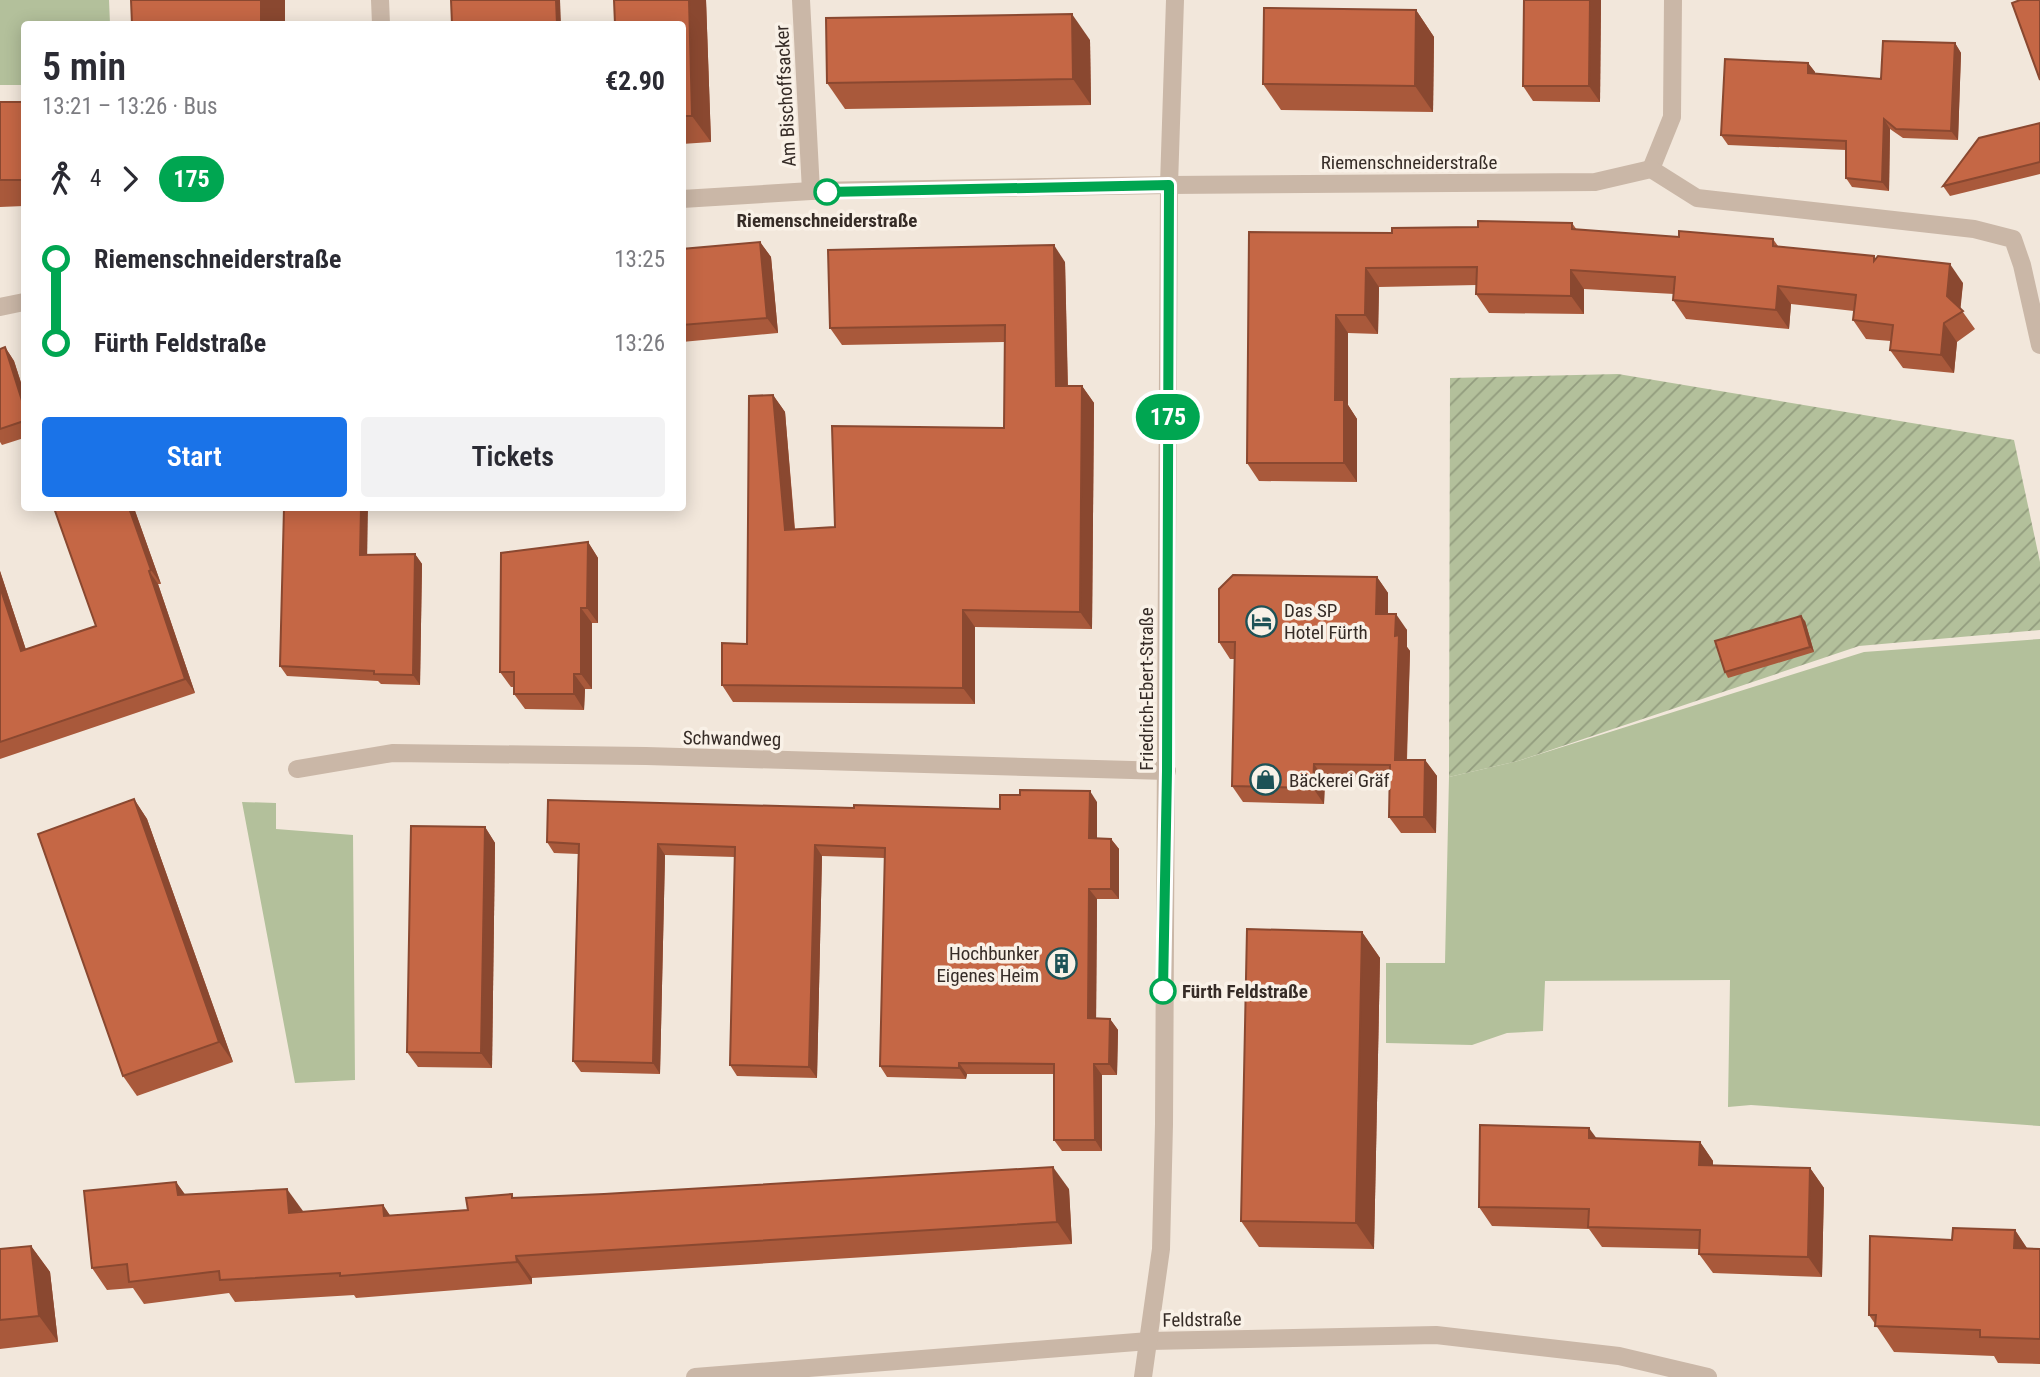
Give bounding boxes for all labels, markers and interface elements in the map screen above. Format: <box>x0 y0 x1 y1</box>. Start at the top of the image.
street label: Am Bischoffsacker <box>770 24 801 168</box>
text: 5 min <box>42 45 126 89</box>
text: €2.90 <box>605 66 665 96</box>
text: 13:21 – 13:26 · Bus <box>42 93 218 120</box>
street label: Riemenschneiderstraße <box>1321 151 1497 174</box>
icon: walk <box>42 160 80 198</box>
icon: forward <box>111 160 149 198</box>
text: 4 <box>90 165 101 192</box>
text: 175 <box>173 165 210 193</box>
marker: Riemenschneiderstraße <box>814 179 840 205</box>
place label: Riemenschneiderstraße <box>737 209 917 232</box>
text: Riemenschneiderstraße <box>94 244 341 274</box>
text: 13:25 <box>614 246 665 273</box>
text: Fürth Feldstraße <box>94 328 266 358</box>
text: 13:26 <box>614 330 665 357</box>
line badge: 175 <box>1128 394 1208 440</box>
text: 175 <box>1150 403 1186 431</box>
button: Start <box>42 417 347 497</box>
button: Tickets <box>361 417 665 497</box>
place label: Das SP Hotel Fürth <box>1284 599 1368 644</box>
hotel icon: Das SP Hotel Fürth <box>1244 604 1278 638</box>
street label: Friedrich-Ebert-Straße <box>1135 607 1158 771</box>
street label: Schwandweg <box>683 726 781 751</box>
shop icon: Bäckerei Gräf <box>1249 763 1283 797</box>
place label: Bäckerei Gräf <box>1289 769 1390 792</box>
place label: Hochbunker Eigenes Heim <box>936 942 1039 987</box>
building icon: Hochbunker Eigenes Heim <box>1045 947 1079 981</box>
marker: Fürth Feldstraße <box>1150 978 1176 1004</box>
place label: Fürth Feldstraße <box>1182 980 1308 1003</box>
street label: Feldstraße <box>1162 1307 1242 1332</box>

